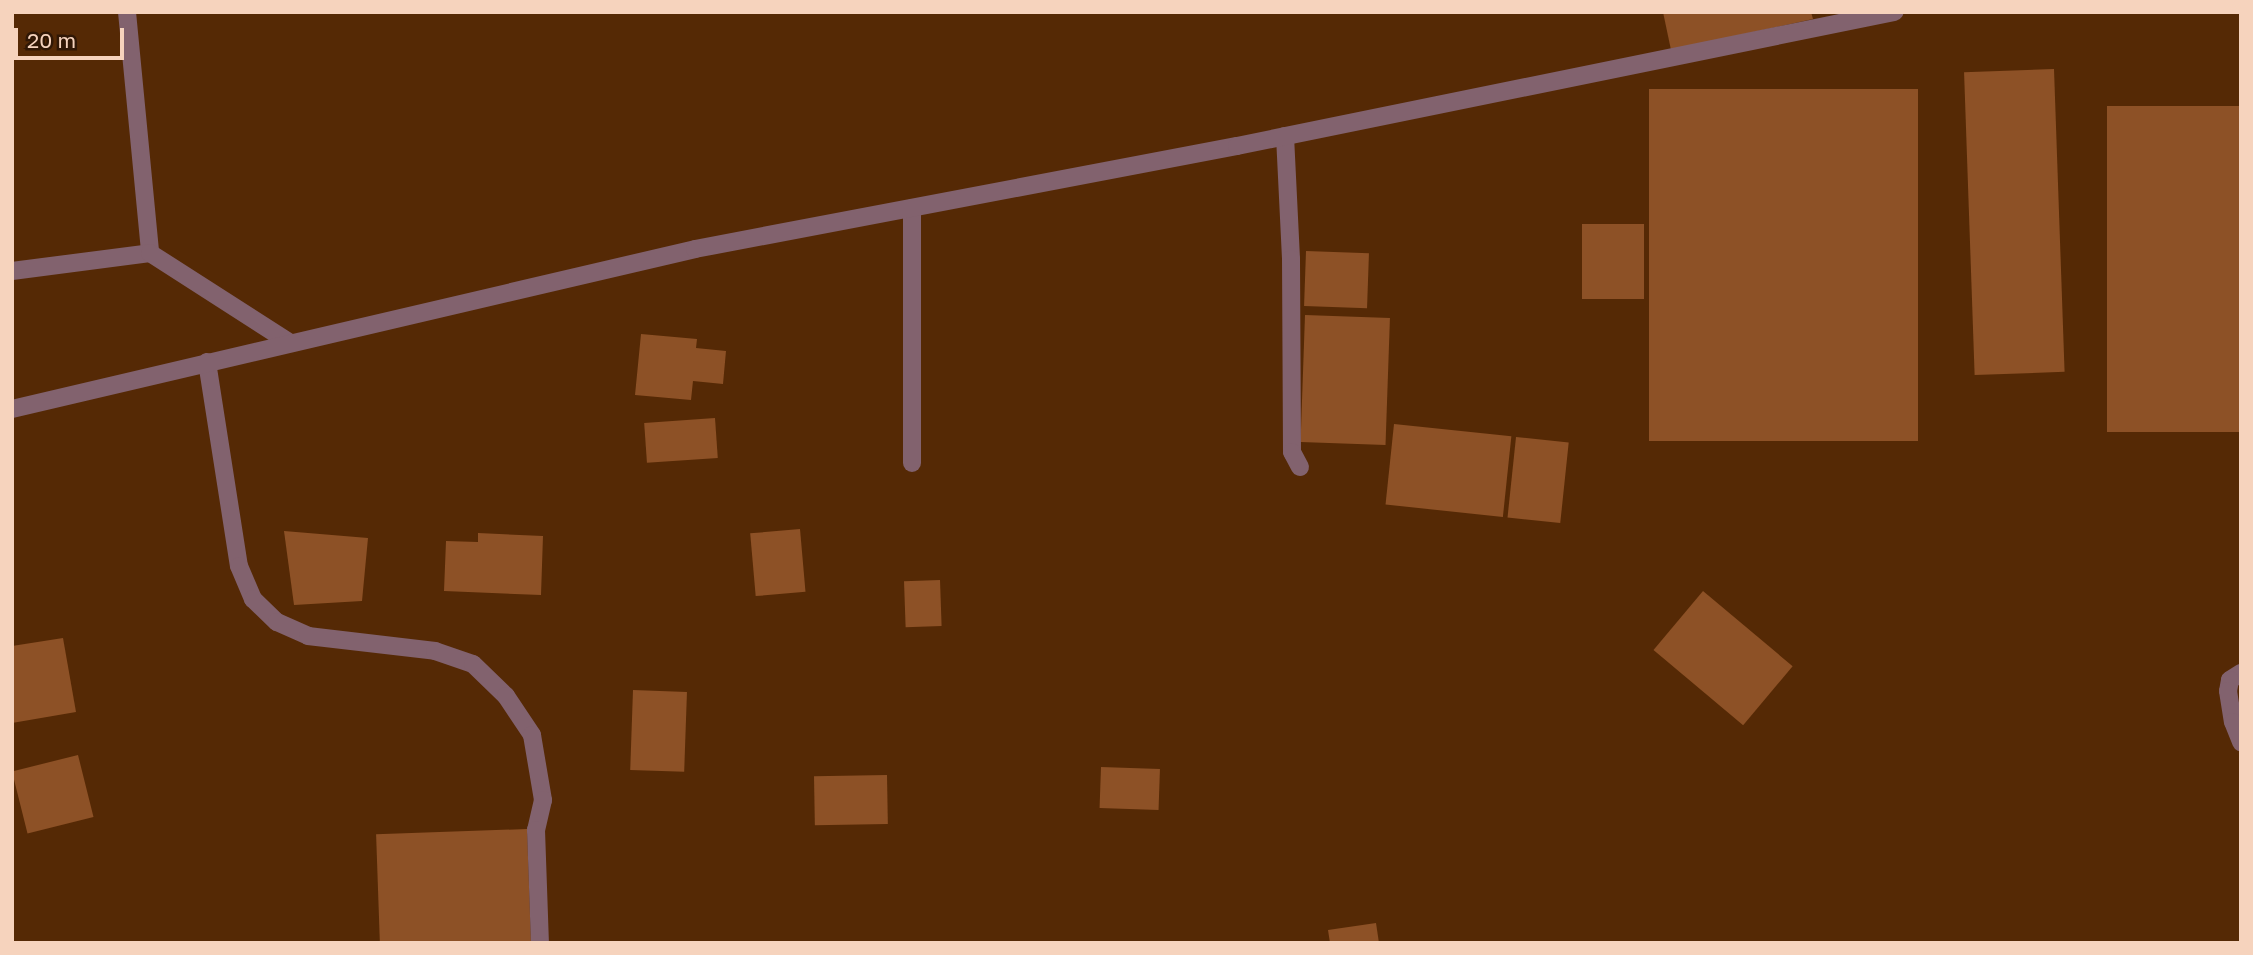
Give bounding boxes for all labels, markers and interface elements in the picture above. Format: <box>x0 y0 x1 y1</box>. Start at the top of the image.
scale bar <box>18 14 128 58</box>
text: 20 m <box>27 27 76 53</box>

